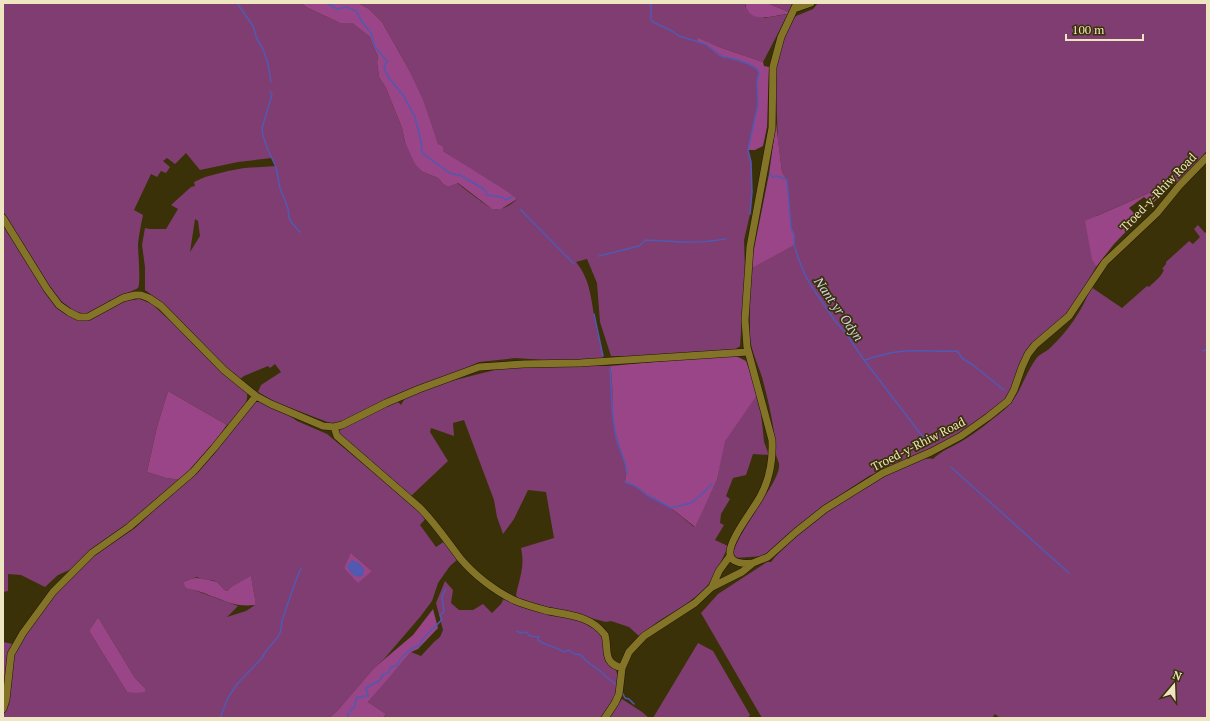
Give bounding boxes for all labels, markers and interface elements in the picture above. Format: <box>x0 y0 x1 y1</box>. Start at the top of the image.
scale bar <box>1066 16 1143 42</box>
text: 100 m <box>1072 22 1105 37</box>
street label: Troed-y-Rhiw Road <box>1117 149 1200 234</box>
water label: Nant yr Odyn <box>810 272 868 345</box>
street label: Troed-y-Rhiw Road <box>868 414 968 474</box>
north arrow <box>1154 665 1194 705</box>
text: N <box>1171 668 1184 684</box>

